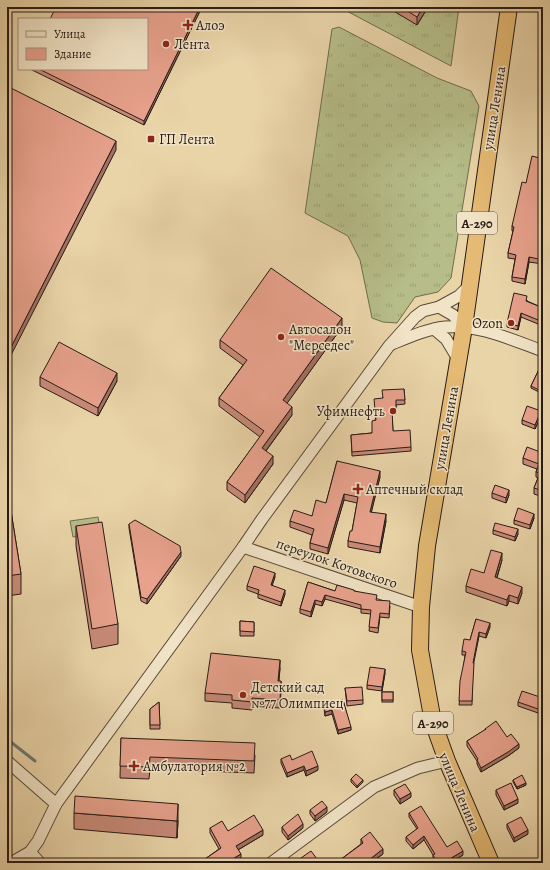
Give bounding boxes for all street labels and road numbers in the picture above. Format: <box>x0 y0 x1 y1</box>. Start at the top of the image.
street label: улица Ленина <box>478 64 511 152</box>
road number: А-290 <box>457 212 497 234</box>
street label: улица Ленина <box>430 384 463 472</box>
street label: переулок Котовского <box>274 534 400 593</box>
road number: А-290 <box>413 712 453 734</box>
street label: улица Ленина <box>434 749 485 835</box>

